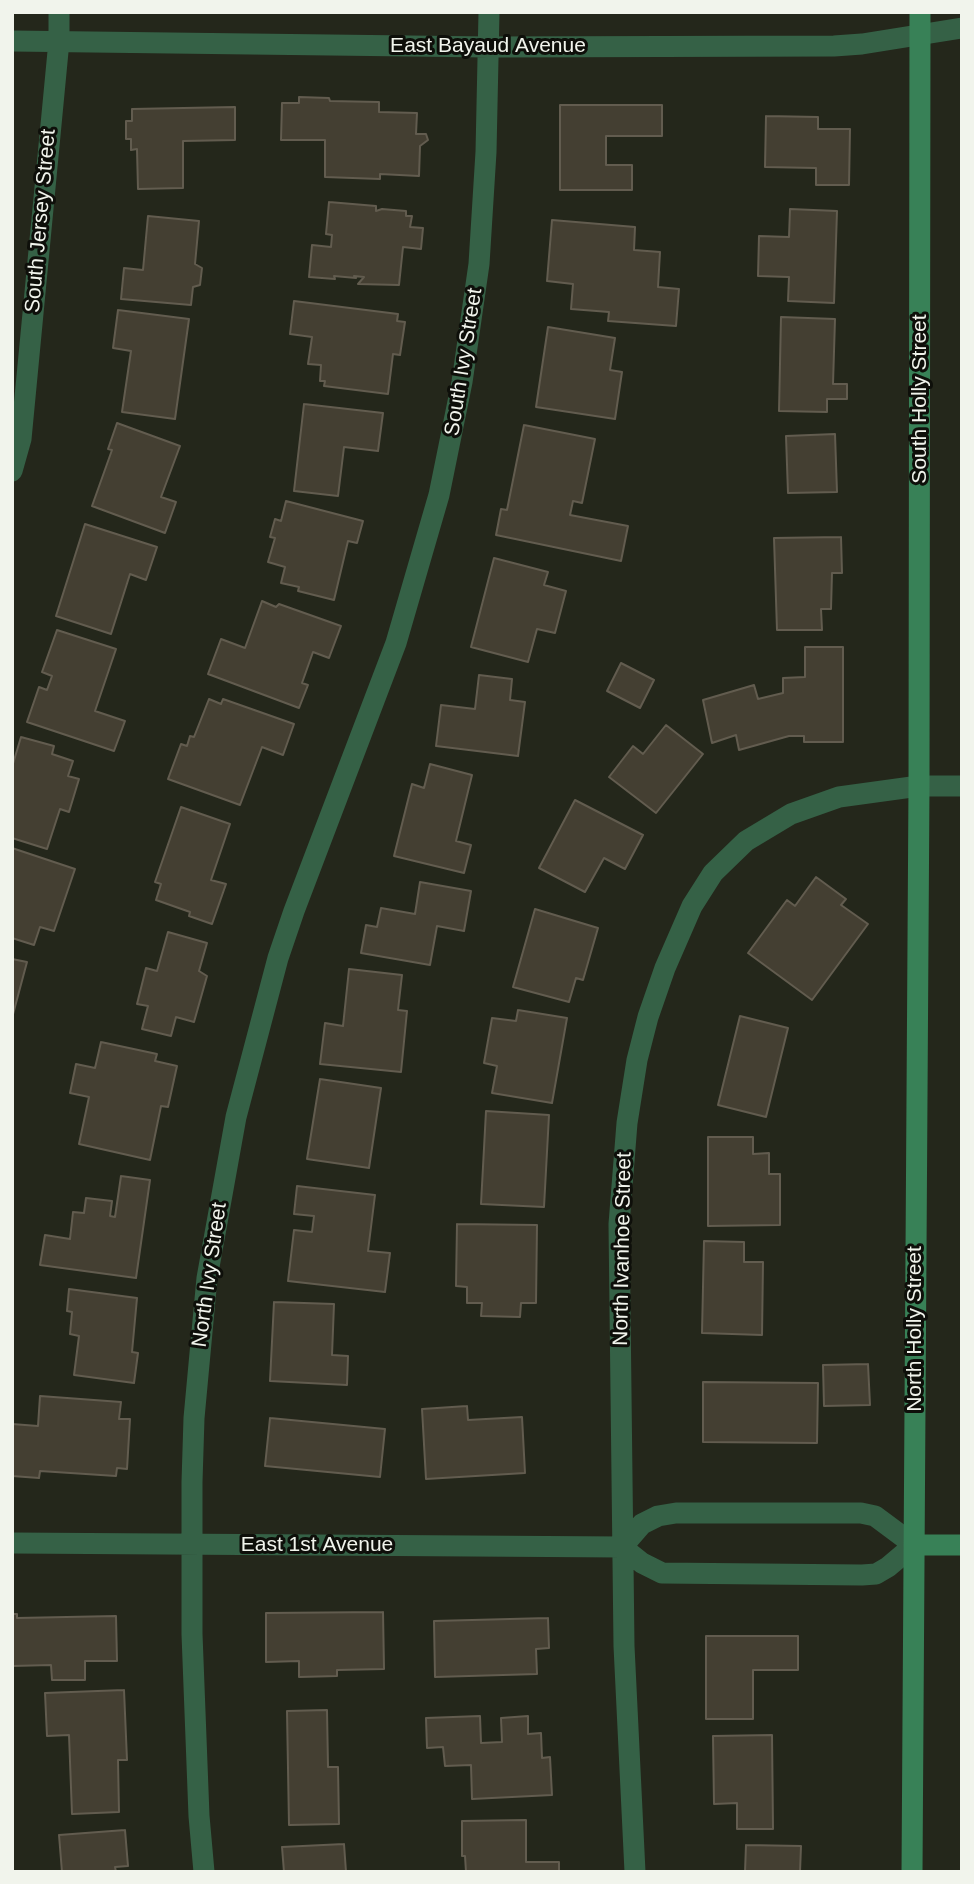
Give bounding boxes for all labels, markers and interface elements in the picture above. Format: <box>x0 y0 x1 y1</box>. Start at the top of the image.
street label: East Bayaud Avenue <box>390 33 586 59</box>
street label: South Jersey Street <box>20 128 62 314</box>
street label: South Ivy Street <box>440 286 488 438</box>
street label: South Holly Street <box>907 314 933 484</box>
street label: North Ivanhoe Street <box>609 1152 637 1346</box>
street label: North Ivy Street <box>187 1201 233 1349</box>
street label: North Holly Street <box>902 1246 928 1412</box>
street label: East 1st Avenue <box>241 1532 393 1558</box>

